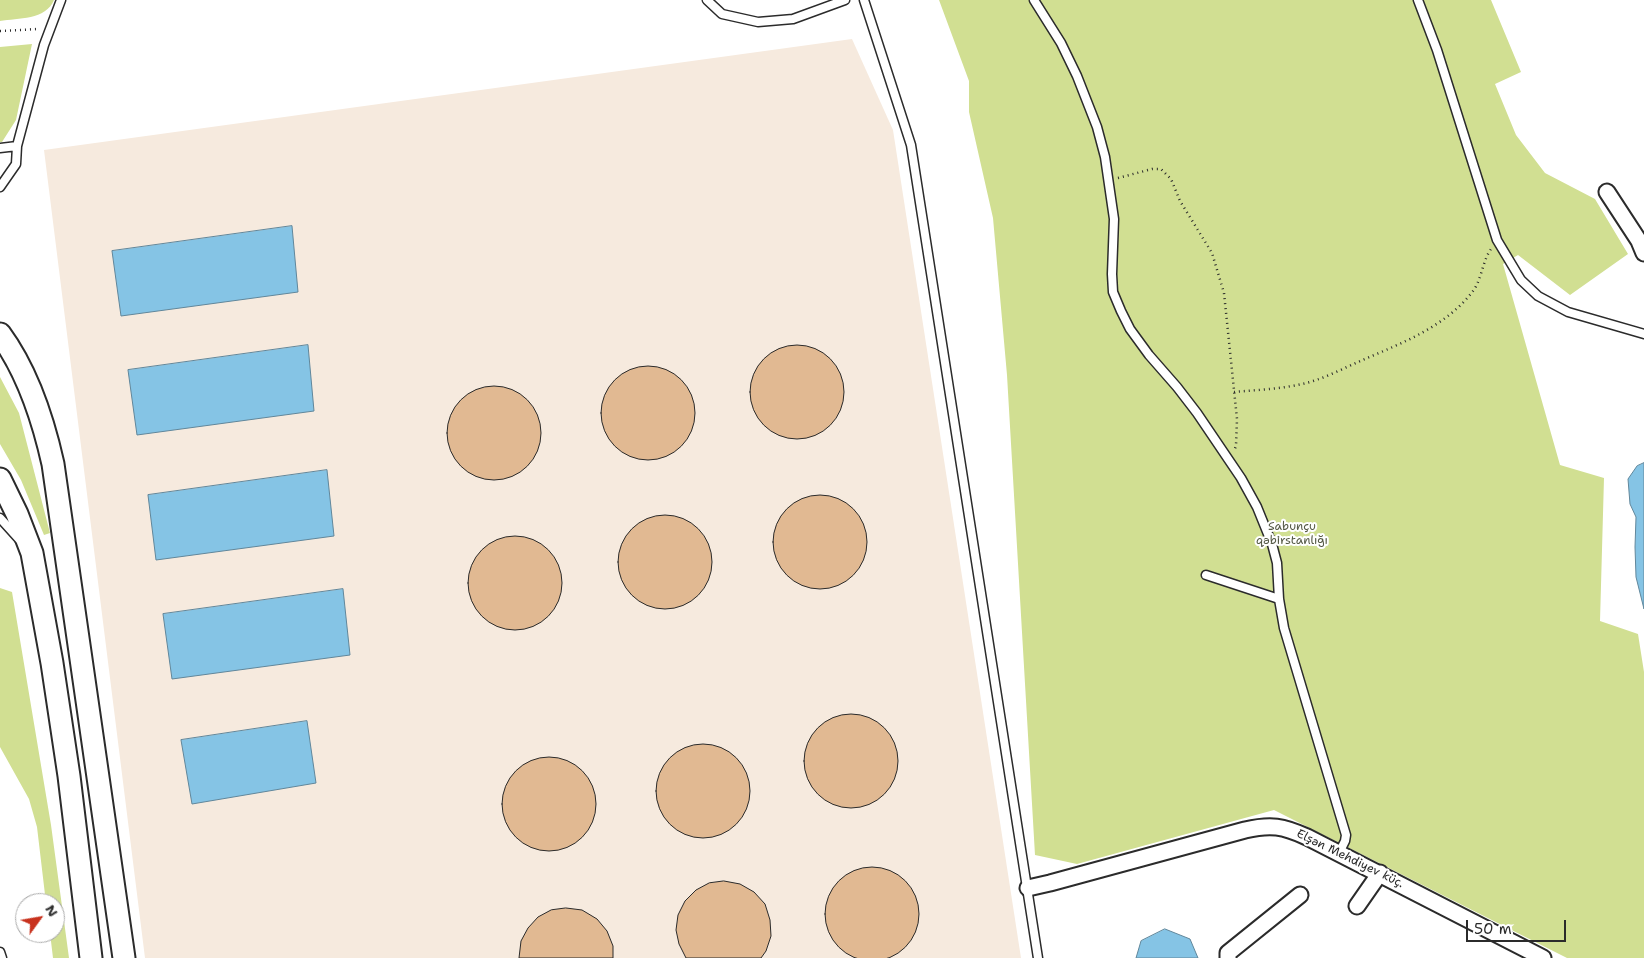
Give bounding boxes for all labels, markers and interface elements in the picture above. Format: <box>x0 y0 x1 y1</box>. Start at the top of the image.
park label: Sabunçu qəbirstanlığı <box>1256 520 1328 548</box>
street label: Elşən Mehdiyev küç. <box>1294 827 1406 891</box>
north arrow <box>15 893 65 943</box>
text: N <box>41 901 62 920</box>
scale bar <box>1469 910 1569 942</box>
text: 50 m <box>1474 919 1512 939</box>

